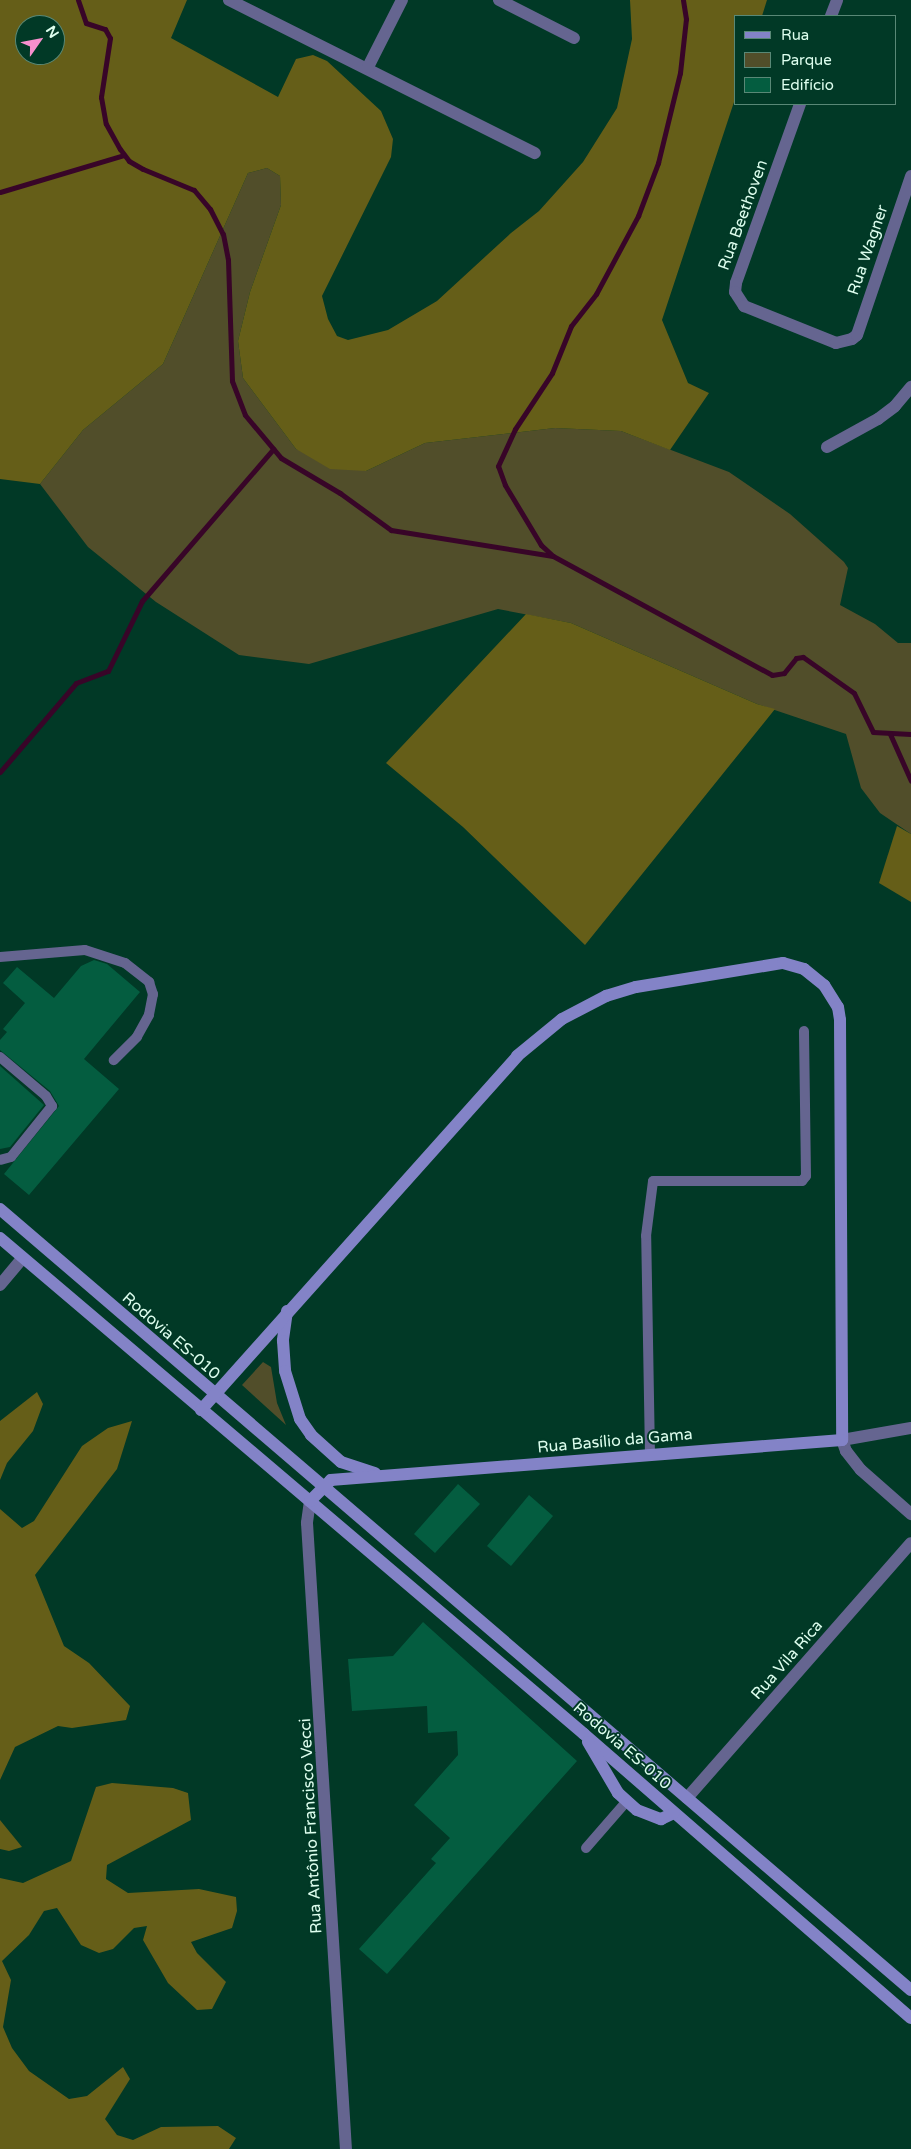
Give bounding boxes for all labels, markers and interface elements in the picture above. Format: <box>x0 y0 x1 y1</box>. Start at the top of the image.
north arrow <box>15 15 65 65</box>
legend <box>734 15 896 105</box>
text: N <box>42 23 62 41</box>
text: Rua <box>781 26 809 44</box>
text: Parque <box>781 51 832 69</box>
text: Edifício <box>781 76 834 94</box>
street label: Rua Beethoven <box>714 157 772 273</box>
street label: Rua Wagner <box>844 203 892 297</box>
street label: Rodovia ES-010 <box>118 1288 224 1384</box>
street label: Rua Basílio da Gama <box>537 1425 693 1457</box>
street label: Rua Vila Rica <box>747 1616 827 1704</box>
street label: Rodovia ES-010 <box>569 1698 675 1794</box>
street label: Rua Antônio Francisco Vecci <box>296 1718 326 1934</box>

